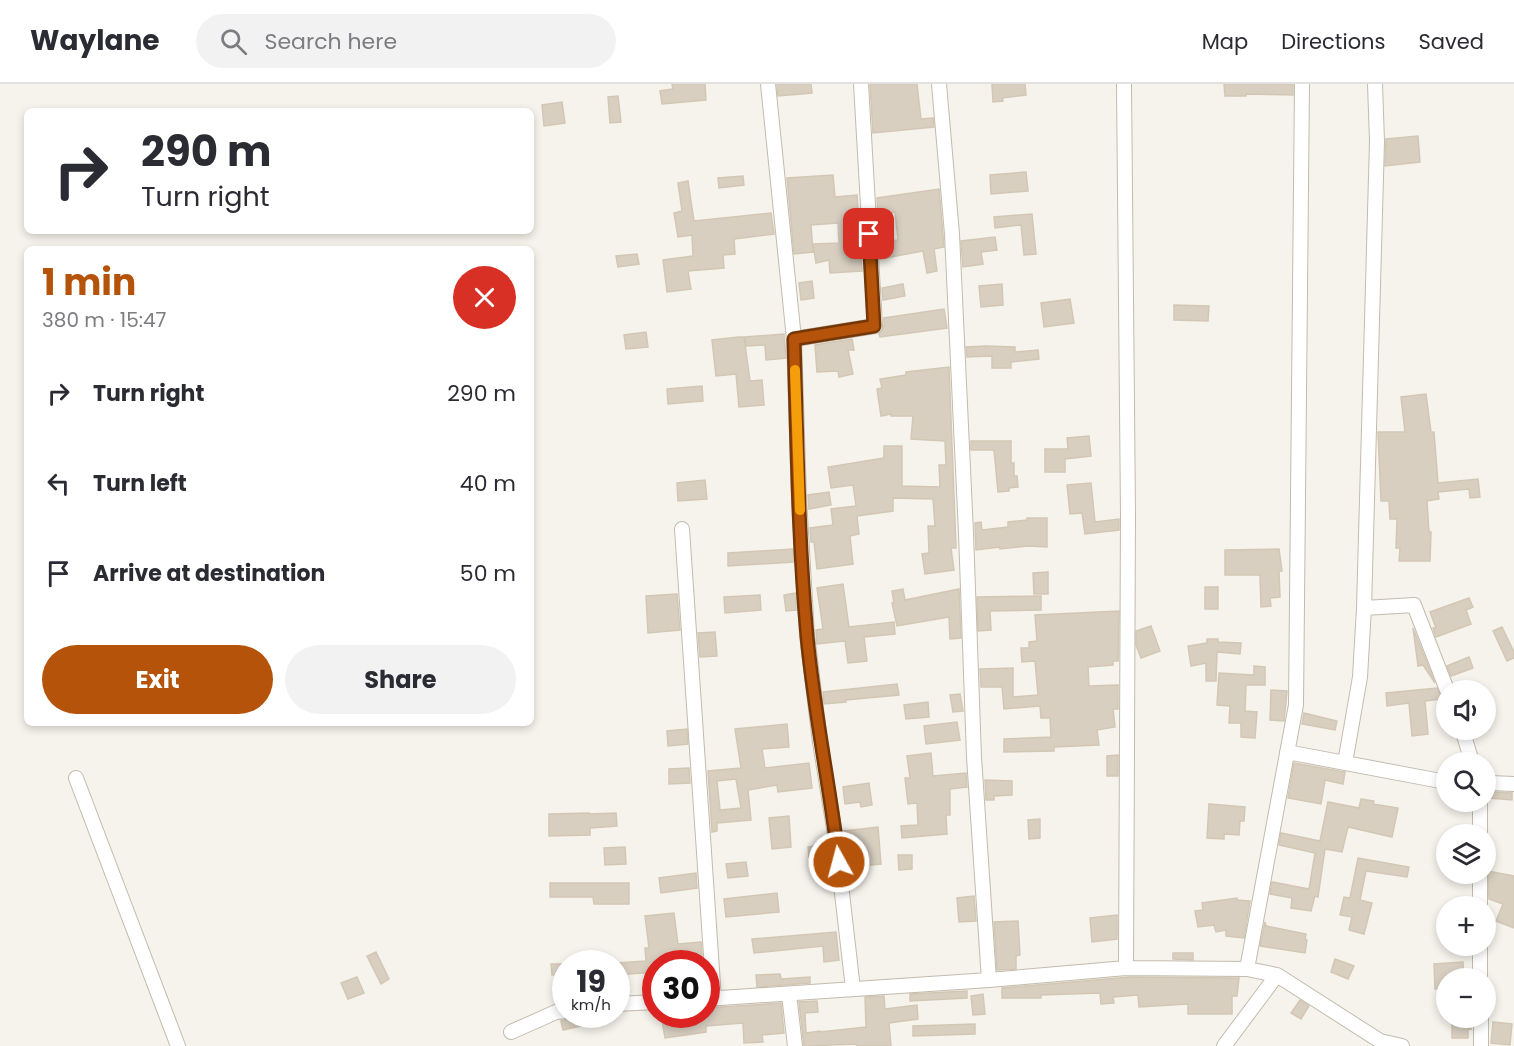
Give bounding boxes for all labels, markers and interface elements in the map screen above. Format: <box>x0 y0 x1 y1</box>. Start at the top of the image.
search box <box>196 14 616 68</box>
text: Waylane <box>30 21 160 60</box>
icon: search <box>217 25 250 58</box>
text: Search here <box>265 26 397 57</box>
text: Map <box>1202 27 1248 56</box>
text: Directions <box>1281 27 1385 56</box>
text: Saved <box>1418 27 1484 56</box>
text: 290 m <box>141 122 272 181</box>
icon: right <box>42 132 120 210</box>
text: Turn right <box>141 178 270 215</box>
pin <box>843 208 894 259</box>
icon: arrive <box>852 217 885 250</box>
text: 1 min <box>42 257 136 308</box>
button: close <box>453 266 516 329</box>
text: 380 m · 15:47 <box>42 306 167 334</box>
icon: right <box>42 377 75 410</box>
text: Turn right <box>93 378 204 409</box>
text: 290 m <box>447 378 516 409</box>
icon: left <box>42 467 75 500</box>
text: Turn left <box>93 468 187 499</box>
text: 40 m <box>460 468 516 499</box>
icon: arrive <box>42 557 75 590</box>
text: Arrive at destination <box>93 558 325 589</box>
text: 50 m <box>460 558 516 589</box>
button: Exit <box>42 645 273 714</box>
button: Share <box>285 645 516 714</box>
map controls <box>1436 680 1496 1028</box>
button: sound <box>1436 680 1496 740</box>
button: search <box>1436 752 1496 812</box>
button: layers <box>1436 824 1496 884</box>
position arrow <box>807 830 871 894</box>
button: + <box>1436 896 1496 956</box>
speed limit sign: 30 <box>642 950 720 1028</box>
text: 19 <box>576 960 606 1003</box>
button: − <box>1436 968 1496 1028</box>
text: km/h <box>571 994 611 1015</box>

